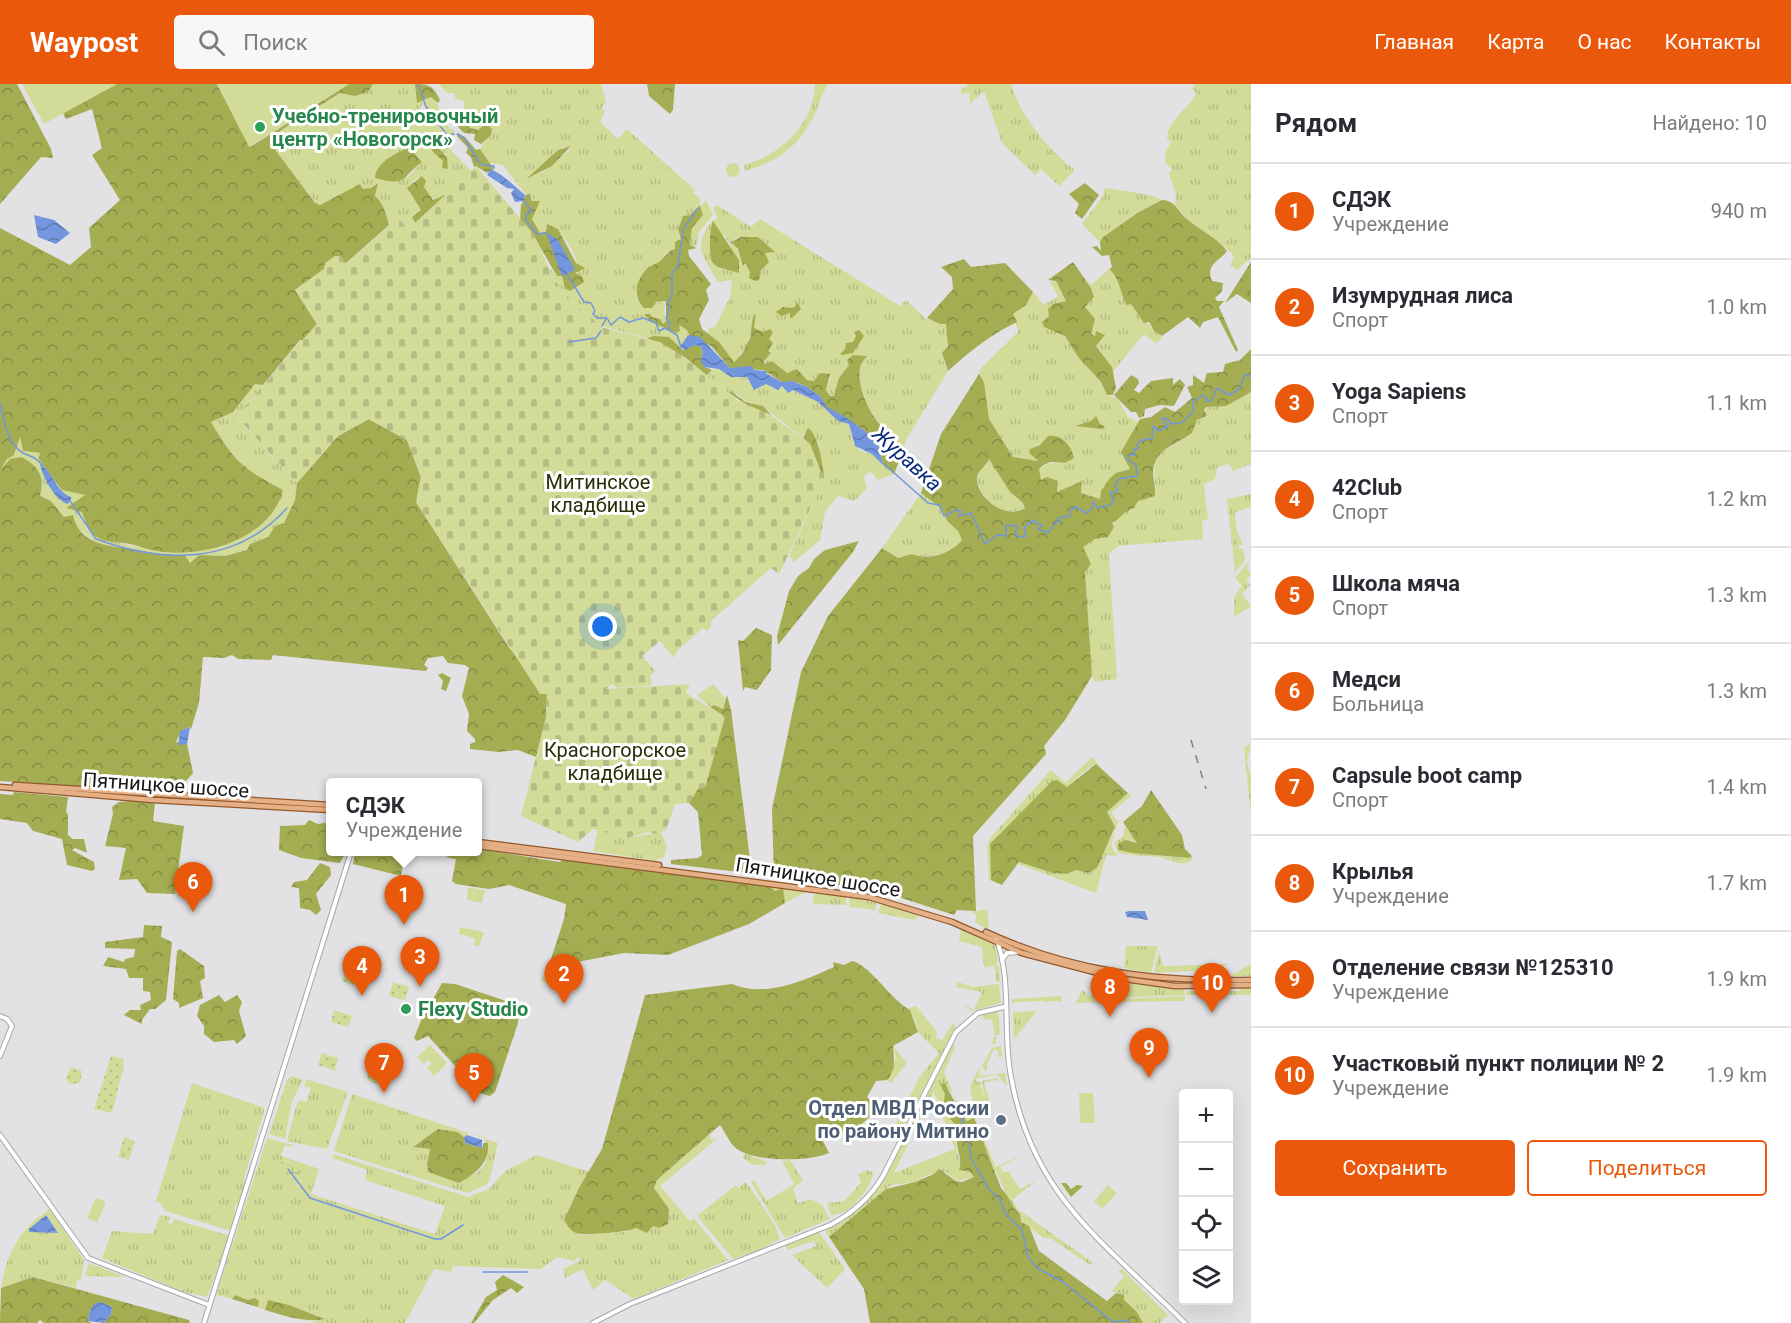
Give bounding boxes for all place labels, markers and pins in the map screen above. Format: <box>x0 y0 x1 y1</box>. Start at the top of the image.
place label: Учебно-тренировочный центр «Новогорск» <box>272 104 498 151</box>
marker: Учебно-тренировочный центр «Новогорск» <box>253 120 267 134</box>
pin: 6 <box>174 862 212 912</box>
pin: 1 <box>384 876 424 925</box>
pin: 3 <box>400 938 440 987</box>
pin: 4 <box>342 946 382 996</box>
pin: 2 <box>544 954 584 1004</box>
pin: 10 <box>1192 964 1232 1013</box>
pin: 8 <box>1090 968 1130 1017</box>
place label: Flexy Studio <box>418 997 528 1021</box>
marker: Flexy Studio <box>399 1002 413 1016</box>
pin: 9 <box>1130 1028 1168 1078</box>
pin: 7 <box>364 1044 404 1093</box>
pin: 5 <box>454 1054 494 1103</box>
place label: Отдел МВД России по району Митино <box>808 1096 989 1143</box>
marker: Отдел МВД России по району Митино <box>994 1113 1008 1127</box>

